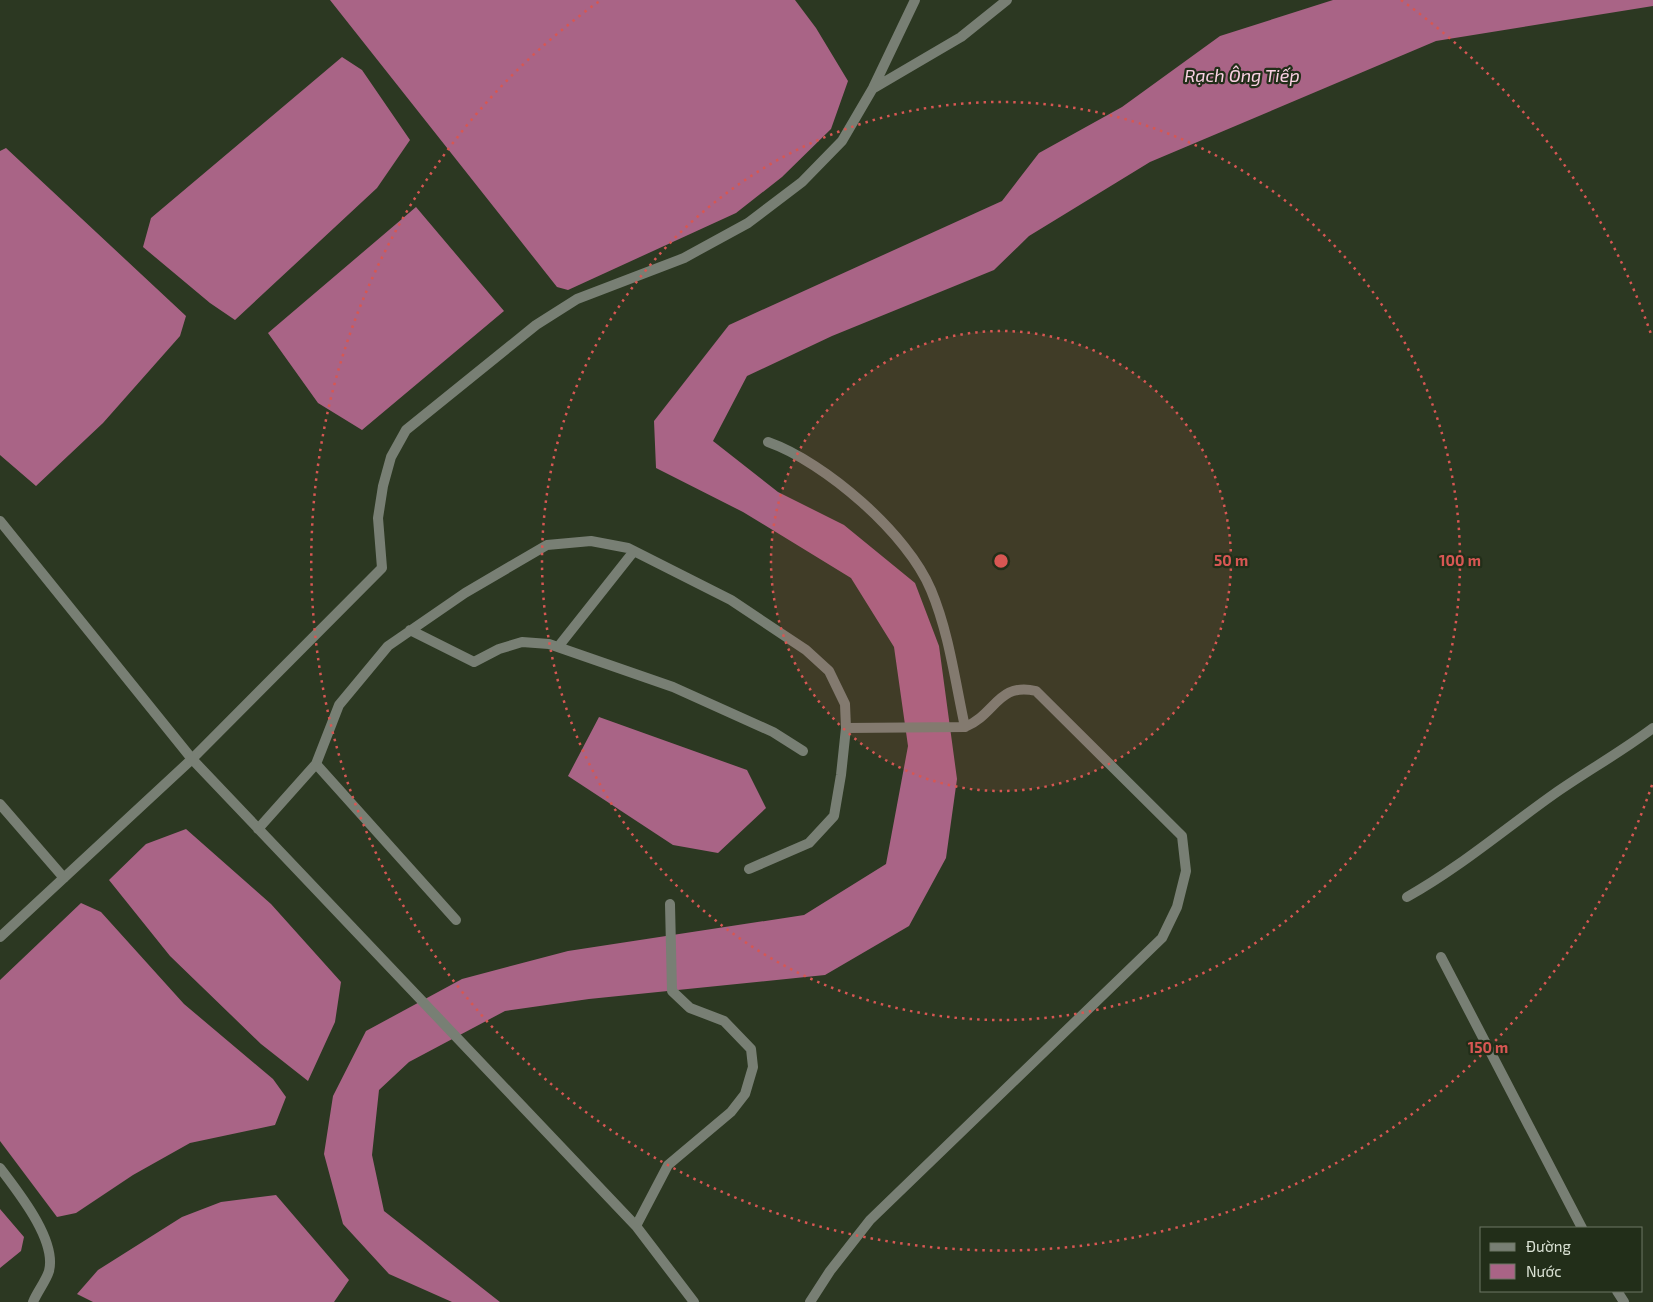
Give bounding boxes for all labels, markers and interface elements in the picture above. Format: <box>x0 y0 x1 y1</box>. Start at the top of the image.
water label: Rạch Ông Tiếp <box>1184 64 1300 86</box>
text: 50 m <box>1214 551 1248 569</box>
text: 100 m <box>1439 551 1481 569</box>
centre of rings <box>992 552 1010 570</box>
text: 150 m <box>1468 1038 1508 1056</box>
legend <box>1480 1227 1643 1292</box>
text: Đường <box>1526 1237 1571 1255</box>
text: Nước <box>1526 1262 1562 1280</box>

